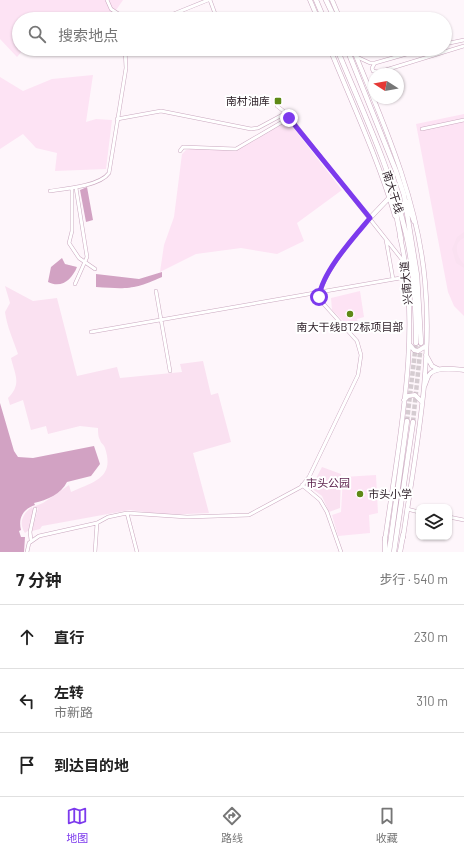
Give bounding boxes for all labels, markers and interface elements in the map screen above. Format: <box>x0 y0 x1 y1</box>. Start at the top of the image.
search box <box>12 12 452 56</box>
icon: search <box>26 23 48 45</box>
text: 搜索地点 <box>58 26 118 44</box>
north arrow <box>368 68 404 104</box>
place label: 南村油库 <box>226 94 270 107</box>
marker: 南村油库 <box>273 96 283 106</box>
route end <box>280 109 298 127</box>
street label: 南大干线 <box>380 169 406 215</box>
street label: 兴南大道 <box>397 261 414 306</box>
route start <box>310 288 328 306</box>
marker: 南大干线BT2标项目部 <box>345 309 355 319</box>
place label: 南大干线BT2标项目部 <box>297 320 403 333</box>
park label: 市头公园 <box>306 476 350 489</box>
place label: 市头小学 <box>368 487 412 500</box>
marker: 市头小学 <box>355 489 365 499</box>
map controls <box>416 504 452 540</box>
button: layers <box>416 504 452 540</box>
text: 7 分钟 <box>16 569 62 589</box>
text: 步行 · 540 m <box>380 571 448 587</box>
icon: ahead <box>16 626 38 648</box>
text: 直行 <box>54 628 84 646</box>
text: 230 m <box>414 629 448 645</box>
text: 左转 <box>54 683 84 701</box>
icon: left <box>16 690 38 712</box>
text: 310 m <box>416 693 448 709</box>
text: 市新路 <box>54 704 93 720</box>
icon: arrive <box>16 754 38 776</box>
text: 到达目的地 <box>54 756 129 774</box>
tab: 地图 <box>66 805 88 845</box>
tab: 路线 <box>221 805 243 845</box>
tab: 收藏 <box>376 805 398 845</box>

